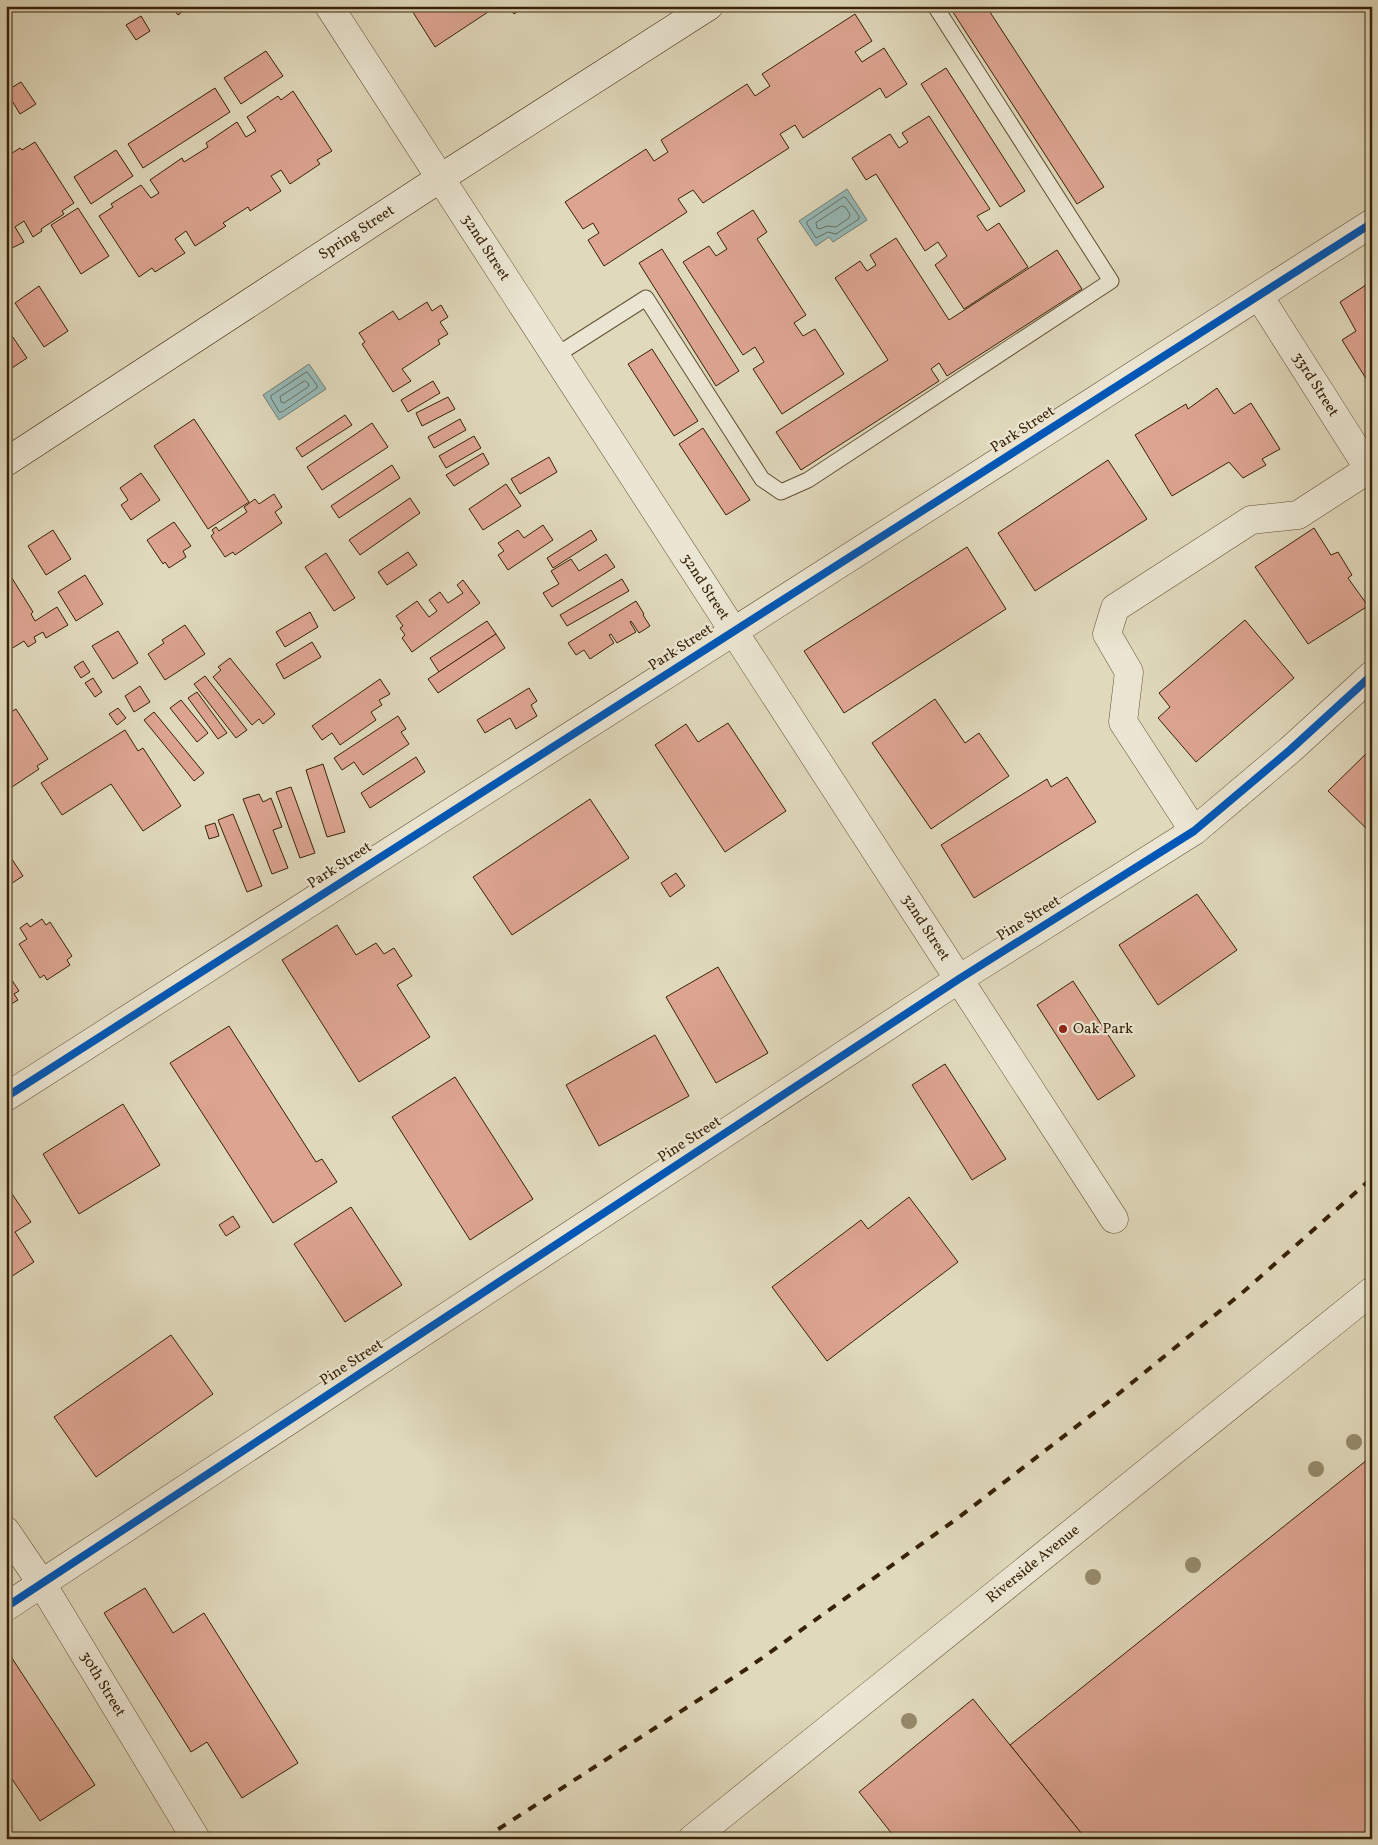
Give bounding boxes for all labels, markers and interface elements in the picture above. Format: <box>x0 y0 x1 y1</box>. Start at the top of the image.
street label: Spring Street <box>315 200 399 265</box>
street label: 32nd Street <box>456 210 515 285</box>
street label: 33rd Street <box>1287 348 1344 421</box>
street label: Park Street <box>987 401 1059 459</box>
street label: 32nd Street <box>676 550 734 624</box>
street label: Park Street <box>645 619 717 677</box>
street label: Park Street <box>304 837 376 895</box>
street label: 32nd Street <box>896 890 955 965</box>
street label: Pine Street <box>993 891 1065 947</box>
place label: Oak Park <box>1073 1019 1133 1040</box>
marker: Oak Park <box>1057 1023 1069 1035</box>
street label: Pine Street <box>654 1112 726 1168</box>
street label: Pine Street <box>316 1335 388 1391</box>
street label: Riverside Avenue <box>982 1520 1084 1608</box>
street label: 30th Street <box>75 1647 130 1721</box>

